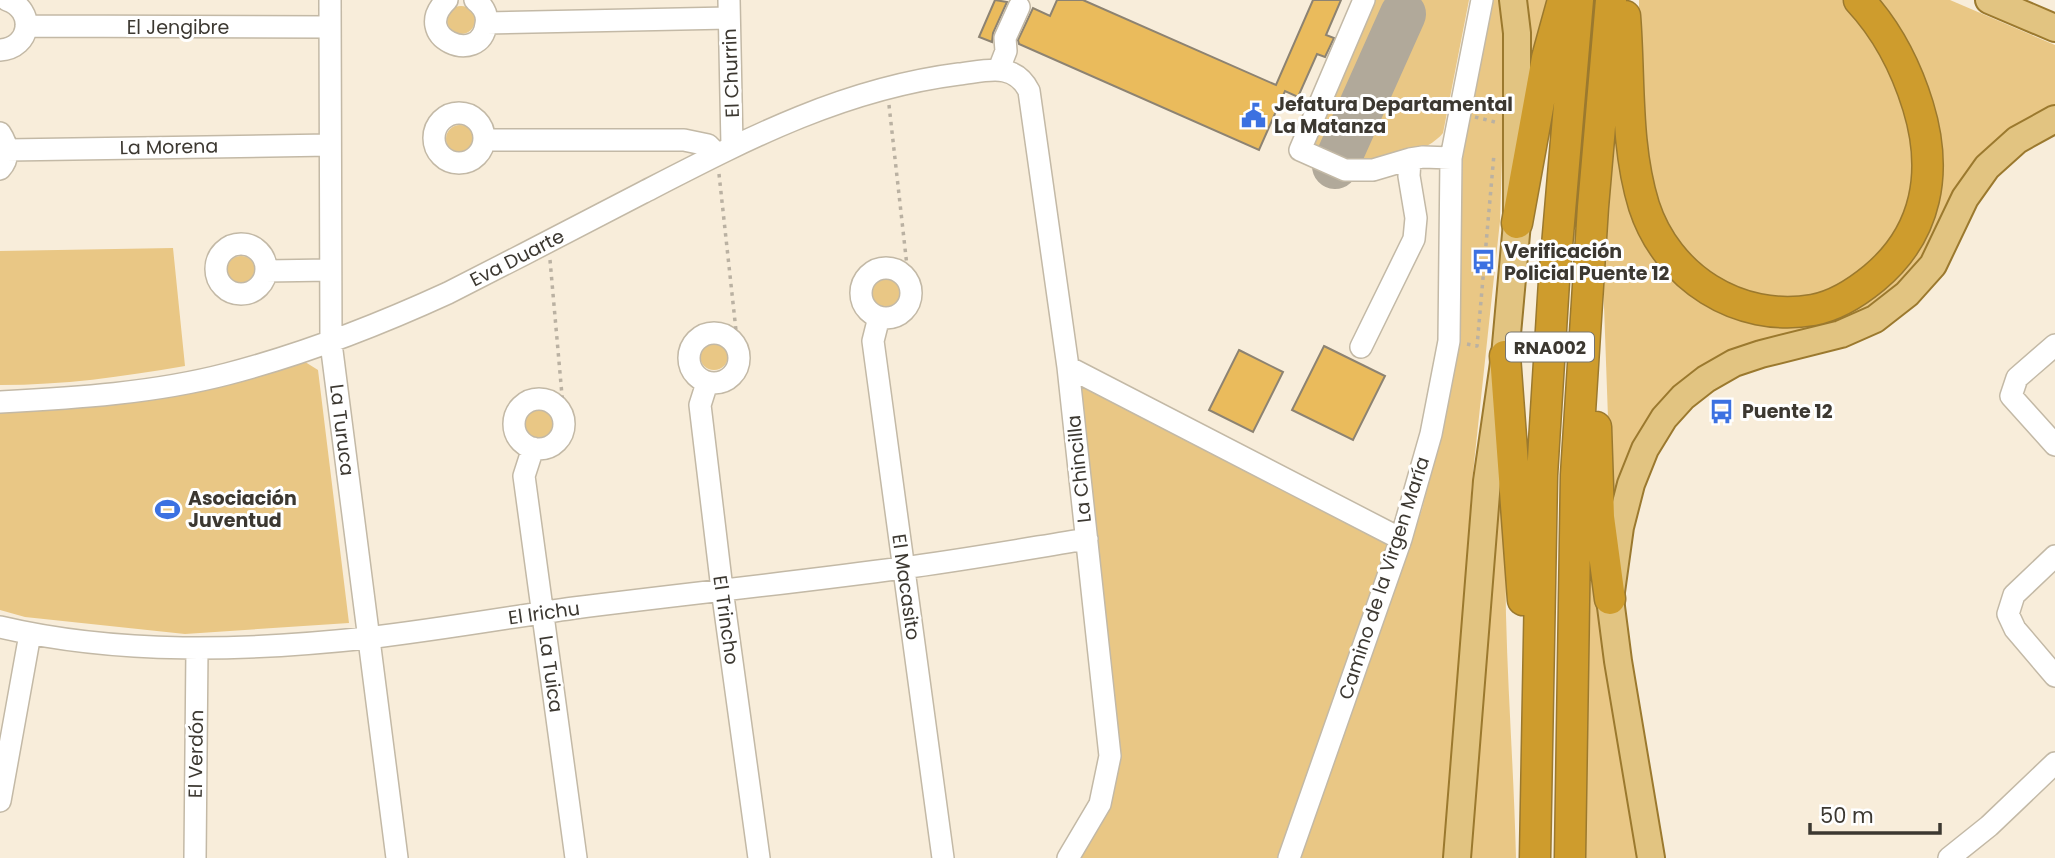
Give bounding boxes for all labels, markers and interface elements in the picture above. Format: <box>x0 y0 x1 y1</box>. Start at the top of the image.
street label: El Jengibre <box>127 14 229 41</box>
street label: El Churrin <box>716 28 746 118</box>
place label: Jefatura Departamental La Matanza <box>1274 91 1513 140</box>
public building icon: Jefatura Departamental La Matanza <box>1240 101 1268 129</box>
street label: La Morena <box>120 133 218 161</box>
street label: Eva Duarte <box>465 223 569 293</box>
place label: Verificación Policial Puente 12 <box>1504 238 1670 287</box>
bus stop icon: Verificación Policial Puente 12 <box>1470 248 1498 276</box>
road number: RNA002 <box>1506 332 1594 362</box>
street label: La Turuca <box>323 383 361 477</box>
bus stop icon: Puente 12 <box>1708 397 1736 425</box>
place label: Puente 12 <box>1742 398 1833 425</box>
street label: La Chincilla <box>1060 414 1098 524</box>
street label: Camino de la Virgen María <box>1332 453 1436 703</box>
place label: Asociación Juventud <box>188 485 297 534</box>
sports icon: Asociación Juventud <box>154 495 182 523</box>
street label: El Macasito <box>885 532 927 642</box>
street label: El Trincho <box>706 574 746 666</box>
street label: El Irichu <box>507 595 581 631</box>
street label: La Tuica <box>532 634 570 714</box>
street label: El Verdón <box>182 710 210 798</box>
scale bar <box>1810 792 1940 836</box>
text: 50 m <box>1820 801 1874 830</box>

